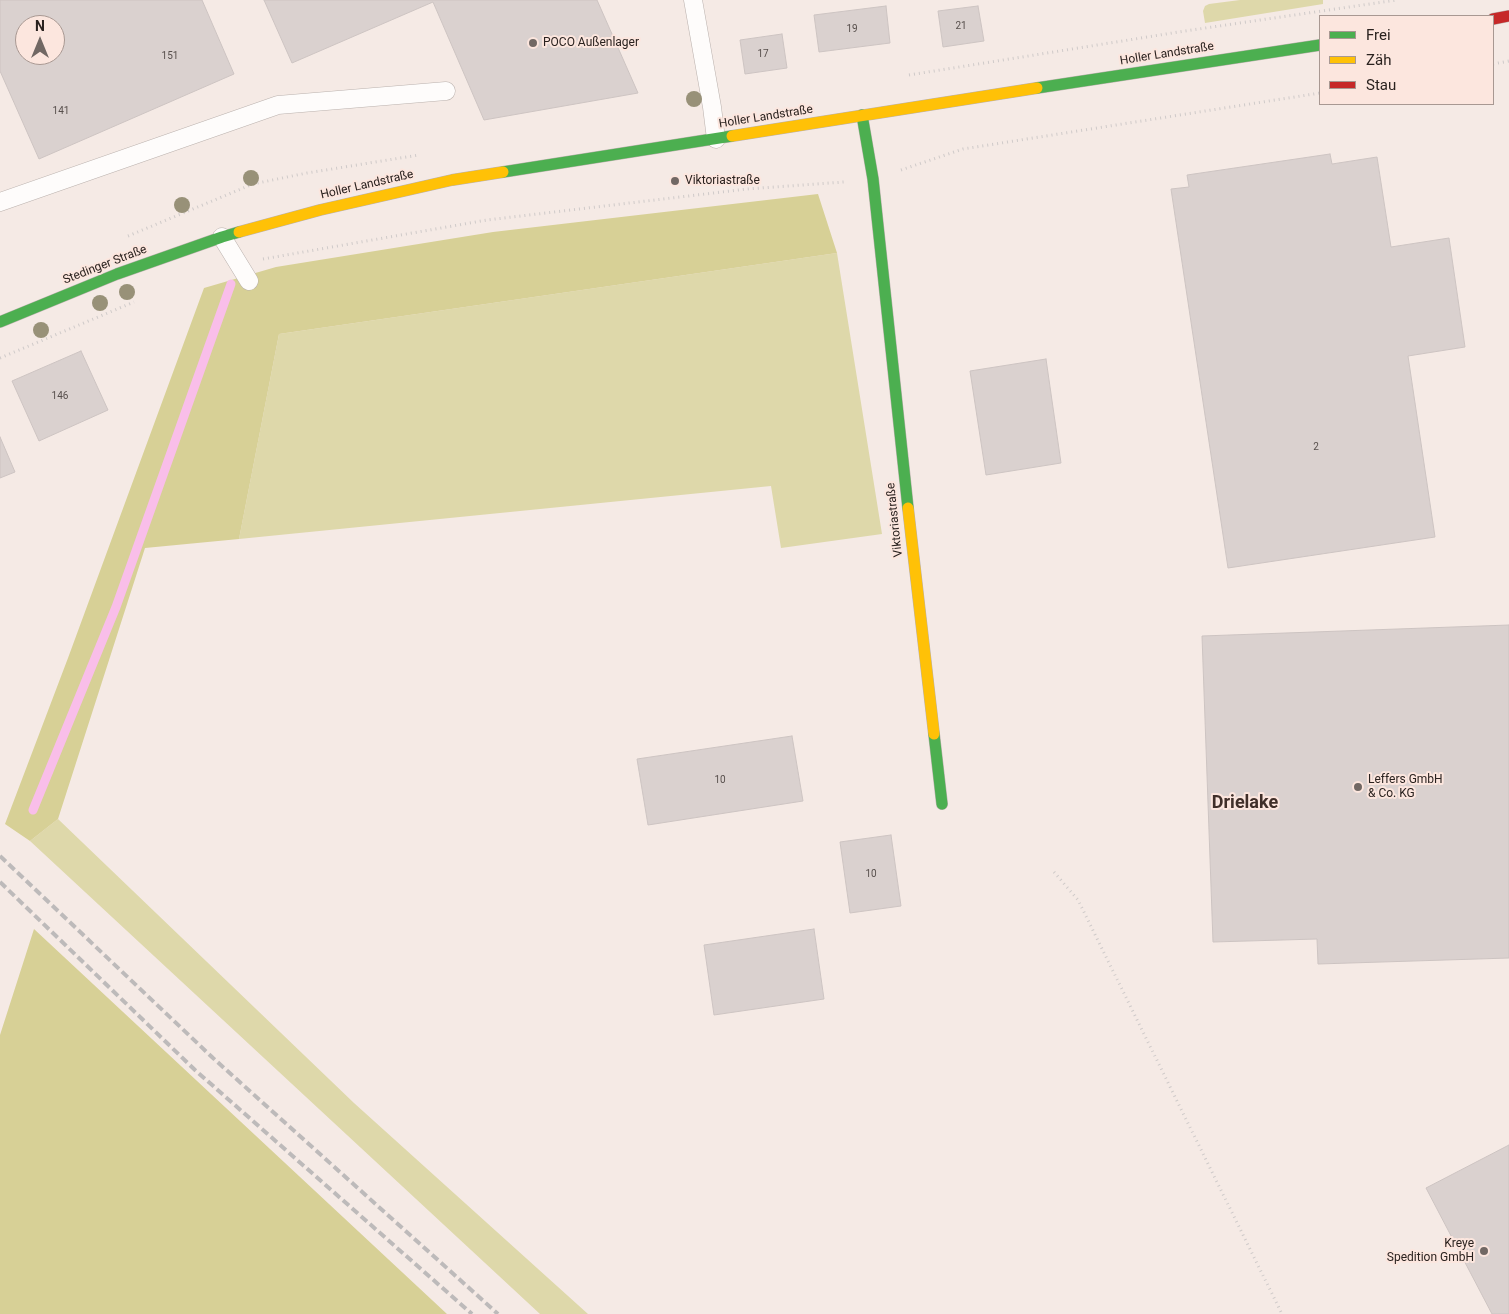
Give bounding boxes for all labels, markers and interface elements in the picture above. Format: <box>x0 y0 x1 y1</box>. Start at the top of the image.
north arrow <box>15 15 65 65</box>
legend <box>1319 15 1494 105</box>
text: N <box>35 18 45 34</box>
house number: 21 <box>955 20 967 32</box>
house number: 19 <box>846 23 858 35</box>
text: Frei <box>1366 26 1391 44</box>
place label: POCO Außenlager <box>543 36 639 50</box>
marker: POCO Außenlager <box>527 37 539 49</box>
street label: Holler Landstraße <box>1119 39 1215 69</box>
house number: 17 <box>757 48 769 60</box>
house number: 151 <box>162 50 178 62</box>
text: Zäh <box>1366 51 1391 69</box>
text: Stau <box>1366 76 1396 94</box>
street label: Holler Landstraße <box>718 102 814 132</box>
house number: 141 <box>53 105 69 117</box>
street label: Holler Landstraße <box>319 167 415 203</box>
place label: Viktoriastraße <box>685 174 760 188</box>
marker: Viktoriastraße <box>669 175 681 187</box>
street label: Stedinger Straße <box>61 242 149 288</box>
house number: 146 <box>52 390 68 402</box>
house number: 2 <box>1313 441 1319 453</box>
street label: Viktoriastraße <box>884 482 906 558</box>
place label: Leffers GmbH & Co. KG <box>1368 773 1443 801</box>
house number: 10 <box>714 774 726 786</box>
marker: Leffers GmbH & Co. KG <box>1352 781 1364 793</box>
district label: Drielake <box>1212 792 1278 814</box>
house number: 10 <box>865 868 877 880</box>
place label: Kreye Spedition GmbH <box>1387 1237 1474 1265</box>
marker: Kreye Spedition GmbH <box>1478 1245 1490 1257</box>

